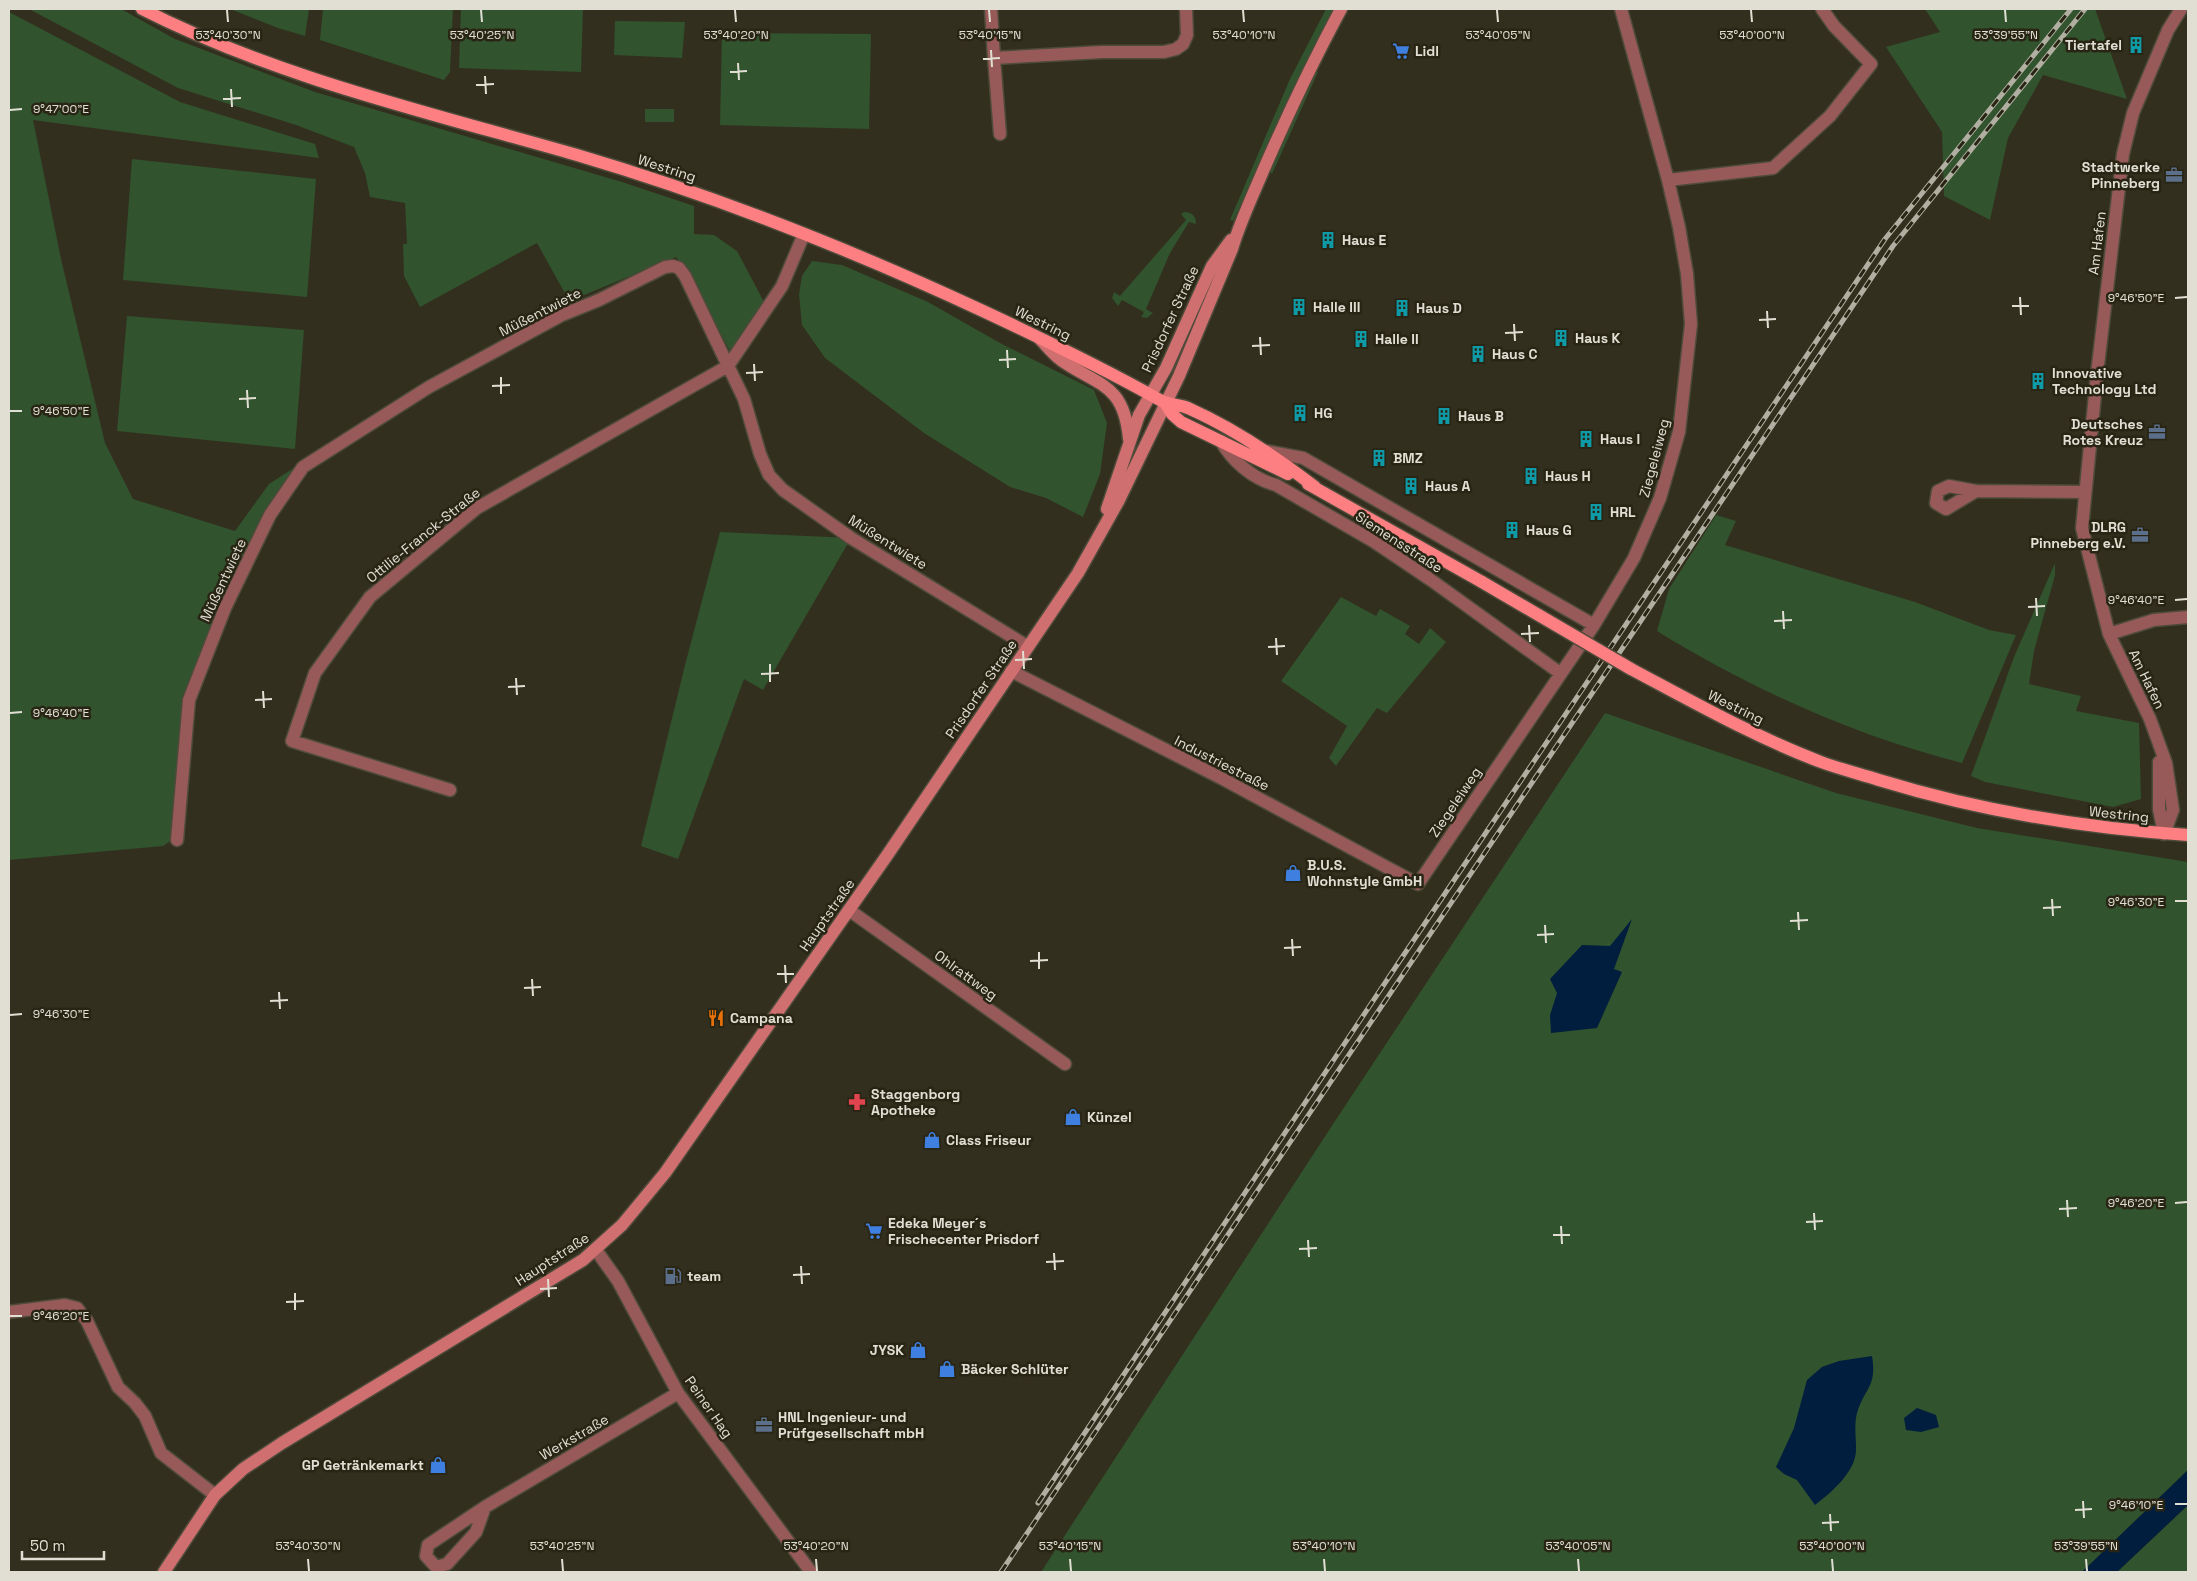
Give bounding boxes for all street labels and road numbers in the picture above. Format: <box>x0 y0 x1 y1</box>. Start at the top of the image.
street label: Westring <box>636 150 698 186</box>
street label: Am Hafen <box>2084 210 2110 276</box>
street label: Prisdorfer Straße <box>1137 263 1203 375</box>
street label: Müßentwiete <box>496 284 584 340</box>
street label: Westring <box>1012 302 1074 344</box>
street label: Ziegeleiweg <box>1635 417 1673 499</box>
street label: Ottilie-Franck-Straße <box>362 483 484 587</box>
street label: Siemensstraße <box>1352 507 1446 577</box>
street label: Müßentwiete <box>845 511 931 573</box>
street label: Müßentwiete <box>196 536 250 624</box>
street label: Prisdorfer Straße <box>941 636 1021 742</box>
street label: Am Hafen <box>2125 646 2169 712</box>
street label: Westring <box>1705 686 1767 728</box>
street label: Industriestraße <box>1172 731 1272 795</box>
street label: Ziegeleiweg <box>1425 764 1485 840</box>
street label: Westring <box>2088 802 2150 826</box>
street label: Hauptstraße <box>795 875 859 955</box>
street label: Ohlrattweg <box>931 946 1001 1004</box>
street label: Hauptstraße <box>512 1228 592 1290</box>
street label: Peiner Hag <box>681 1372 737 1442</box>
street label: Werkstraße <box>536 1410 612 1464</box>

